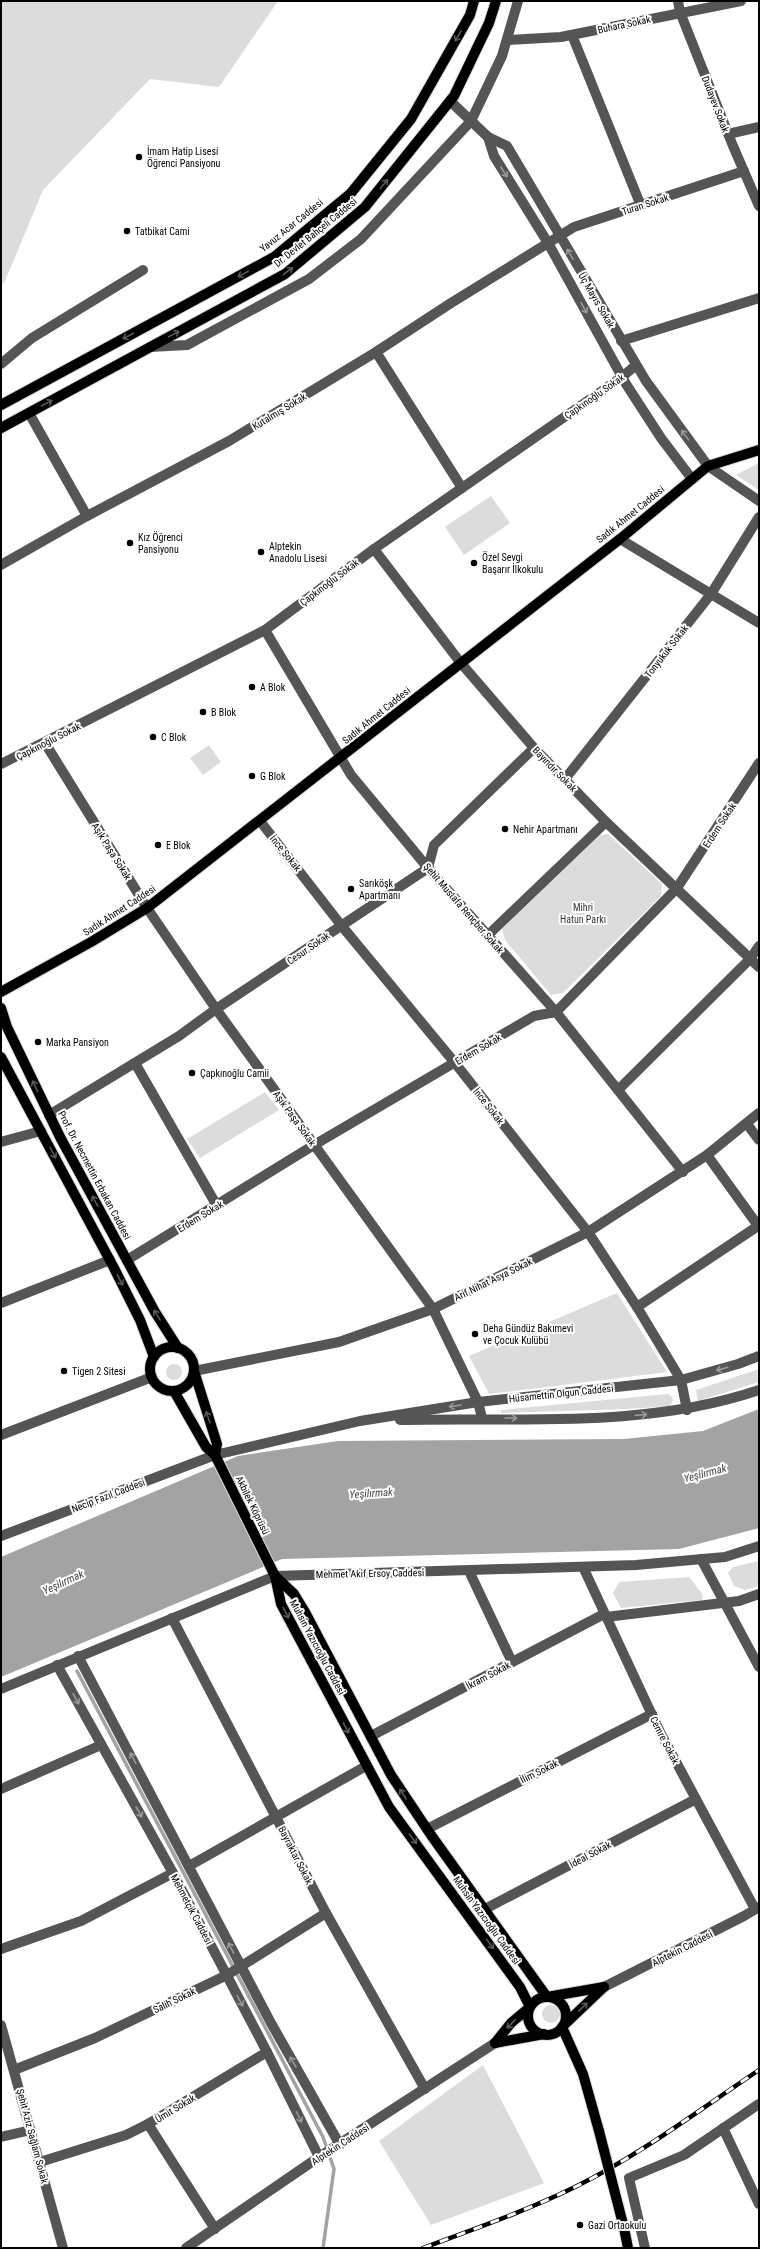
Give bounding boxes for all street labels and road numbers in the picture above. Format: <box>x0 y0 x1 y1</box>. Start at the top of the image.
street label: Buhara Sokak <box>597 13 652 35</box>
street label: Dudayev Sokak <box>700 74 732 134</box>
street label: Turan Sokak <box>620 192 670 217</box>
street label: Dr. Devlet Bahçeli Caddesi <box>272 196 359 269</box>
street label: Yavuz Acar Caddesi <box>258 197 325 254</box>
street label: Üç Mayıs Sokak <box>576 270 618 330</box>
street label: Çapkınoğlu Sokak <box>562 371 627 421</box>
street label: Kutalmış Sokak <box>250 391 309 432</box>
street label: Sadık Ahmet Caddesi <box>594 484 666 545</box>
street label: Çapkınoğlu Sokak <box>298 557 361 608</box>
street label: Tonyukuk Sokak <box>642 622 691 680</box>
street label: Sadık Ahmet Caddesi <box>340 685 412 746</box>
street label: Çapkınoğlu Sokak <box>14 720 83 762</box>
street label: Bayındır Sokak <box>530 745 579 794</box>
street label: Erdem Sokak <box>701 800 738 850</box>
street label: Aşık Paşa Sokak <box>90 821 134 882</box>
street label: İnce Sokak <box>268 833 304 874</box>
street label: Şehit Mustafa Rençber Sokak <box>422 861 506 956</box>
street label: Sadık Ahmet Caddesi <box>81 883 158 938</box>
street label: Cesur Sokak <box>285 930 332 967</box>
street label: Erdem Sokak <box>453 1032 504 1067</box>
street label: İnce Sokak <box>471 1085 507 1127</box>
street label: Aşık Paşa Sokak <box>271 1089 319 1148</box>
street label: Prof. Dr. Necmettin Erbakan Caddesi <box>56 1109 133 1241</box>
street label: Erdem Sokak <box>175 1198 226 1234</box>
street label: Arif Nihat Asya Sokak <box>452 1256 534 1303</box>
street label: Hüsamettin Olgun Caddesi <box>508 1383 614 1404</box>
street label: Akbilek Köprüsü <box>234 1474 272 1536</box>
street label: Necip Fazıl Caddesi <box>70 1476 146 1515</box>
street label: Mehmet Akif Ersoy Caddesi <box>316 1567 424 1580</box>
street label: Muhsin Yazıcıoğlu Caddesi <box>288 1598 347 1697</box>
street label: İkram Sokak <box>464 1658 513 1692</box>
street label: Cemre Sokak <box>648 1715 681 1766</box>
street label: İlim Sokak <box>518 1756 560 1785</box>
street label: Bayraktar Sokak <box>276 1824 315 1886</box>
street label: İdeal Sokak <box>567 1838 613 1870</box>
street label: Mehmetçik Caddesi <box>168 1872 215 1946</box>
street label: Muhsin Yazıcıoğlu Caddesi <box>451 1874 522 1966</box>
street label: Alptekin Caddesi <box>650 1928 714 1968</box>
street label: Salih Sokak <box>151 1985 198 2015</box>
street label: Şehit Aziz Sağlam Sokak <box>15 2088 51 2185</box>
street label: Ümit Sokak <box>153 2091 198 2125</box>
street label: Alptekin Caddesi <box>309 2122 371 2167</box>

